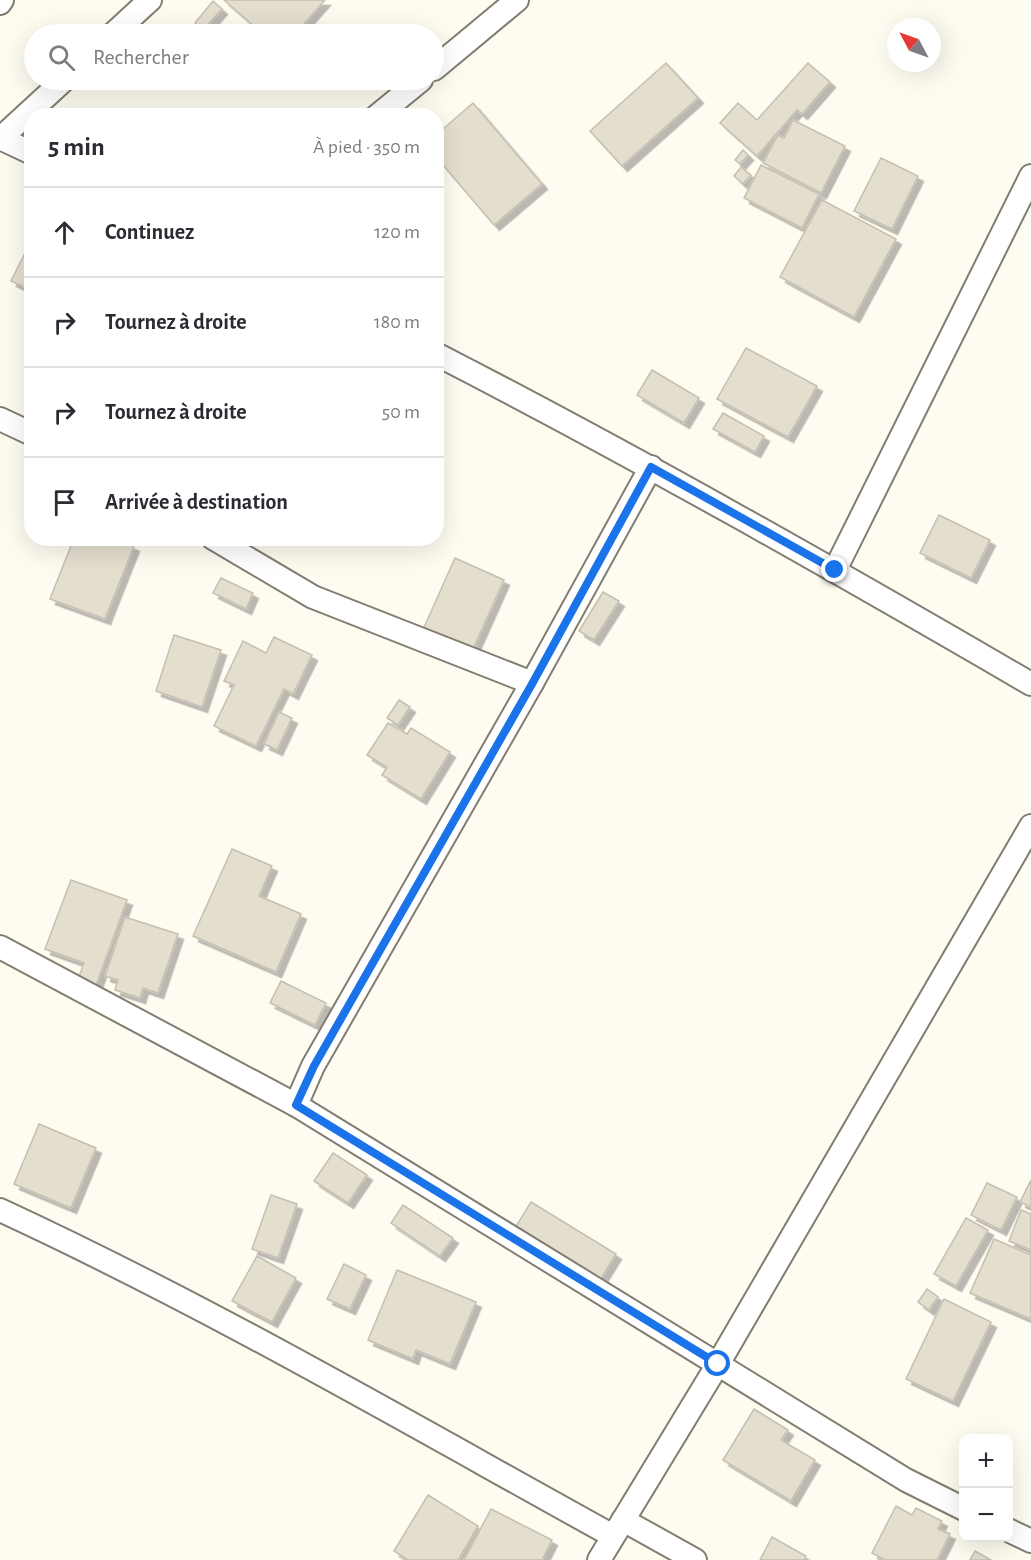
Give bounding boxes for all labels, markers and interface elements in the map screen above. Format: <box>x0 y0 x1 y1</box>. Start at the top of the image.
north arrow <box>887 18 941 72</box>
search box <box>24 24 444 90</box>
icon: search <box>45 41 78 74</box>
text: Rechercher <box>93 46 189 68</box>
text: 5 min <box>48 134 105 160</box>
text: À pied · 350 m <box>313 137 420 157</box>
icon: ahead <box>48 216 81 249</box>
text: Continuez <box>105 221 194 243</box>
text: 120 m <box>374 222 420 242</box>
icon: right <box>48 306 81 339</box>
text: Tournez à droite <box>105 311 247 333</box>
text: 180 m <box>374 312 420 332</box>
icon: right <box>48 396 81 429</box>
text: Tournez à droite <box>105 401 247 423</box>
text: 50 m <box>382 402 420 422</box>
icon: arrive <box>48 486 81 519</box>
text: Arrivée à destination <box>105 491 288 513</box>
route end <box>821 556 847 582</box>
route start <box>704 1350 730 1376</box>
map controls <box>959 1434 1013 1542</box>
button: + <box>959 1434 1013 1488</box>
button: − <box>959 1488 1013 1542</box>

